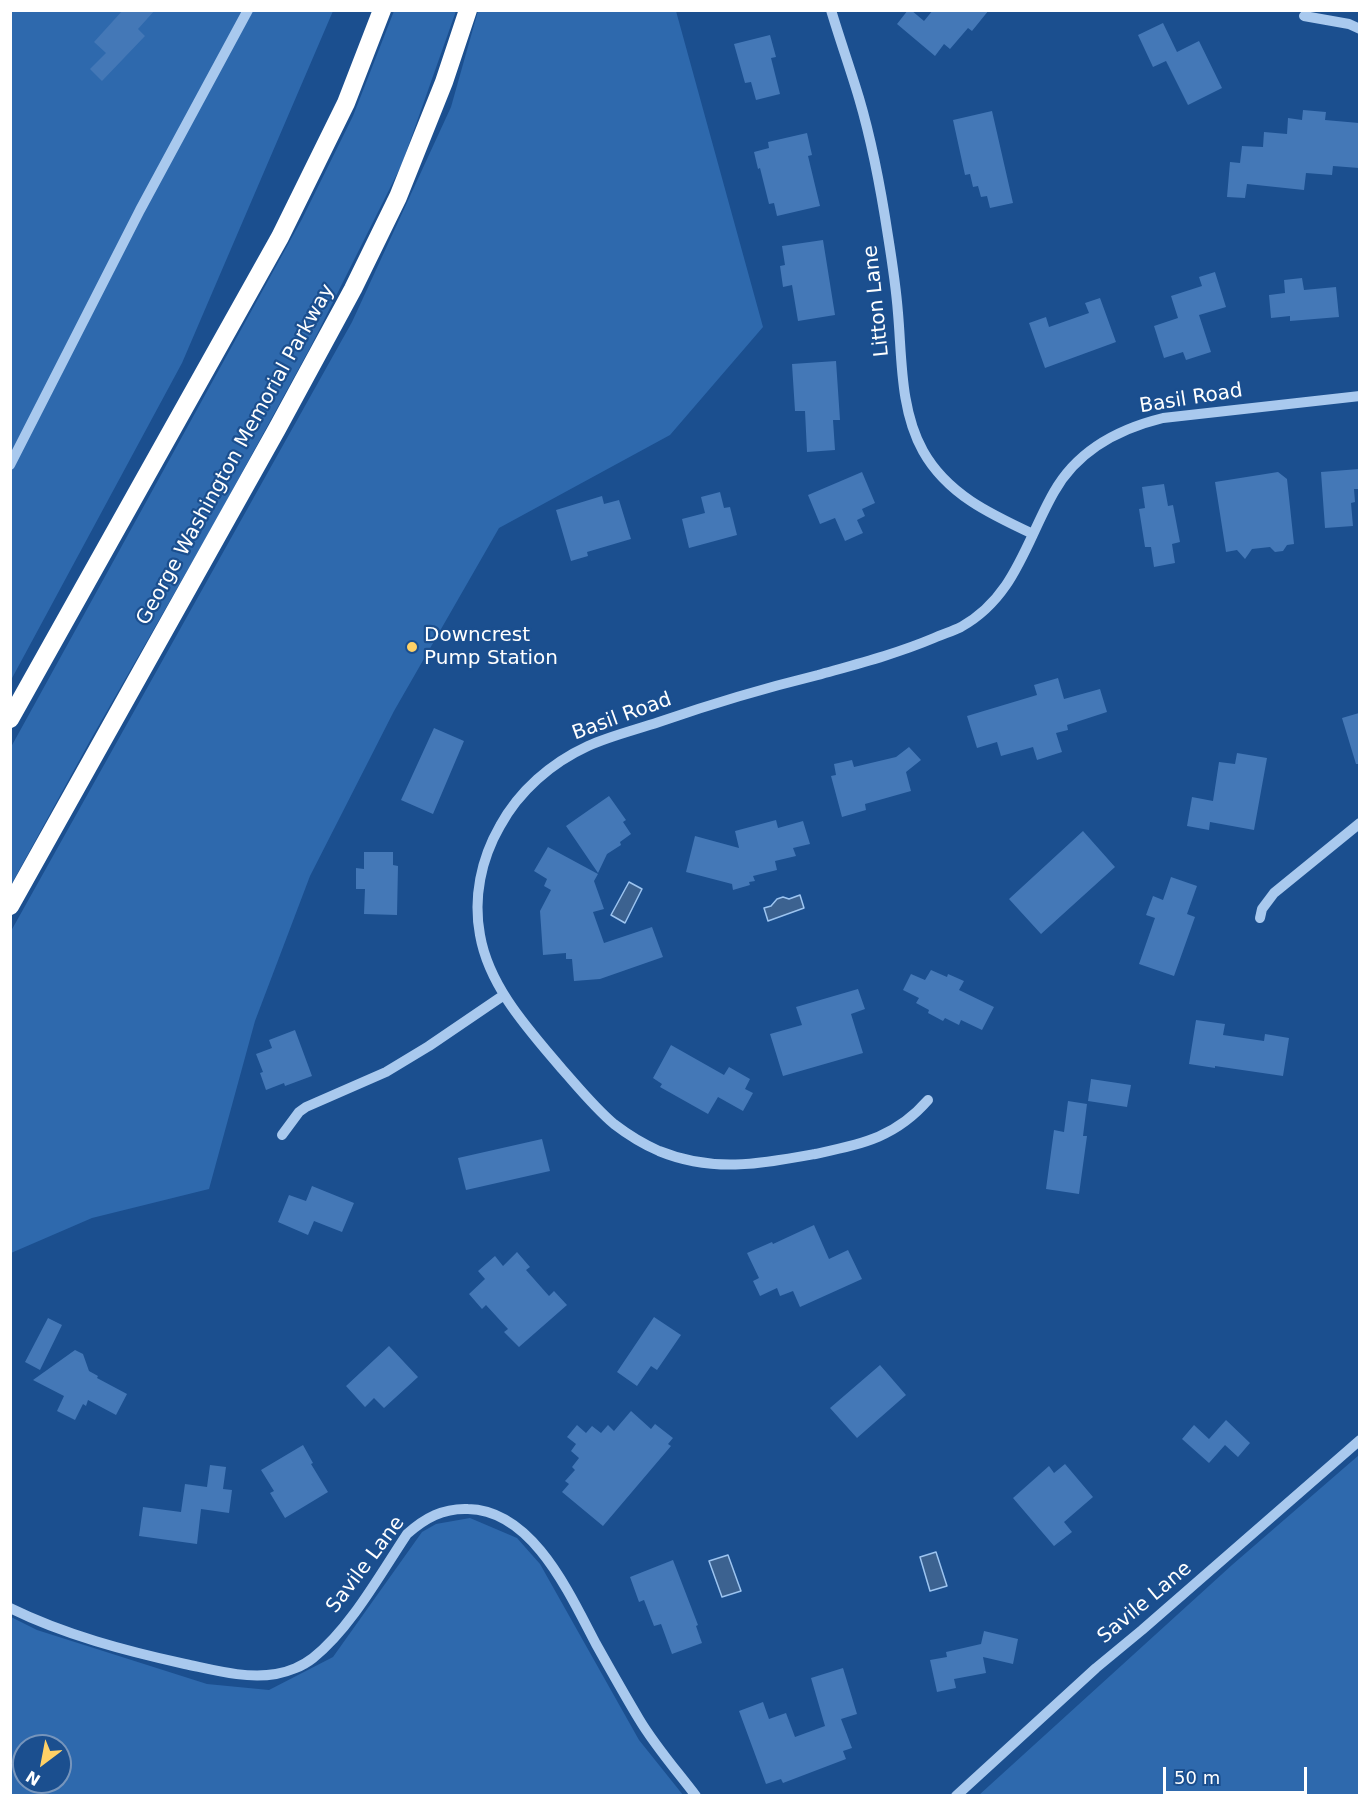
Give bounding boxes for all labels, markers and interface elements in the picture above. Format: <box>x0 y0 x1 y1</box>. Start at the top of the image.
street label: Litton Lane <box>859 244 895 358</box>
street label: George Washington Memorial Parkway <box>132 280 340 630</box>
street label: Basil Road <box>1138 379 1244 419</box>
place label: Downcrest Pump Station <box>424 624 558 671</box>
marker: Downcrest Pump Station <box>405 640 419 654</box>
street label: Basil Road <box>569 688 675 746</box>
street label: Savile Lane <box>322 1512 410 1618</box>
street label: Savile Lane <box>1093 1557 1197 1649</box>
north arrow <box>12 1734 72 1794</box>
scale bar <box>1166 1755 1310 1793</box>
text: N <box>23 1766 44 1790</box>
text: 50 m <box>1174 1767 1220 1788</box>

